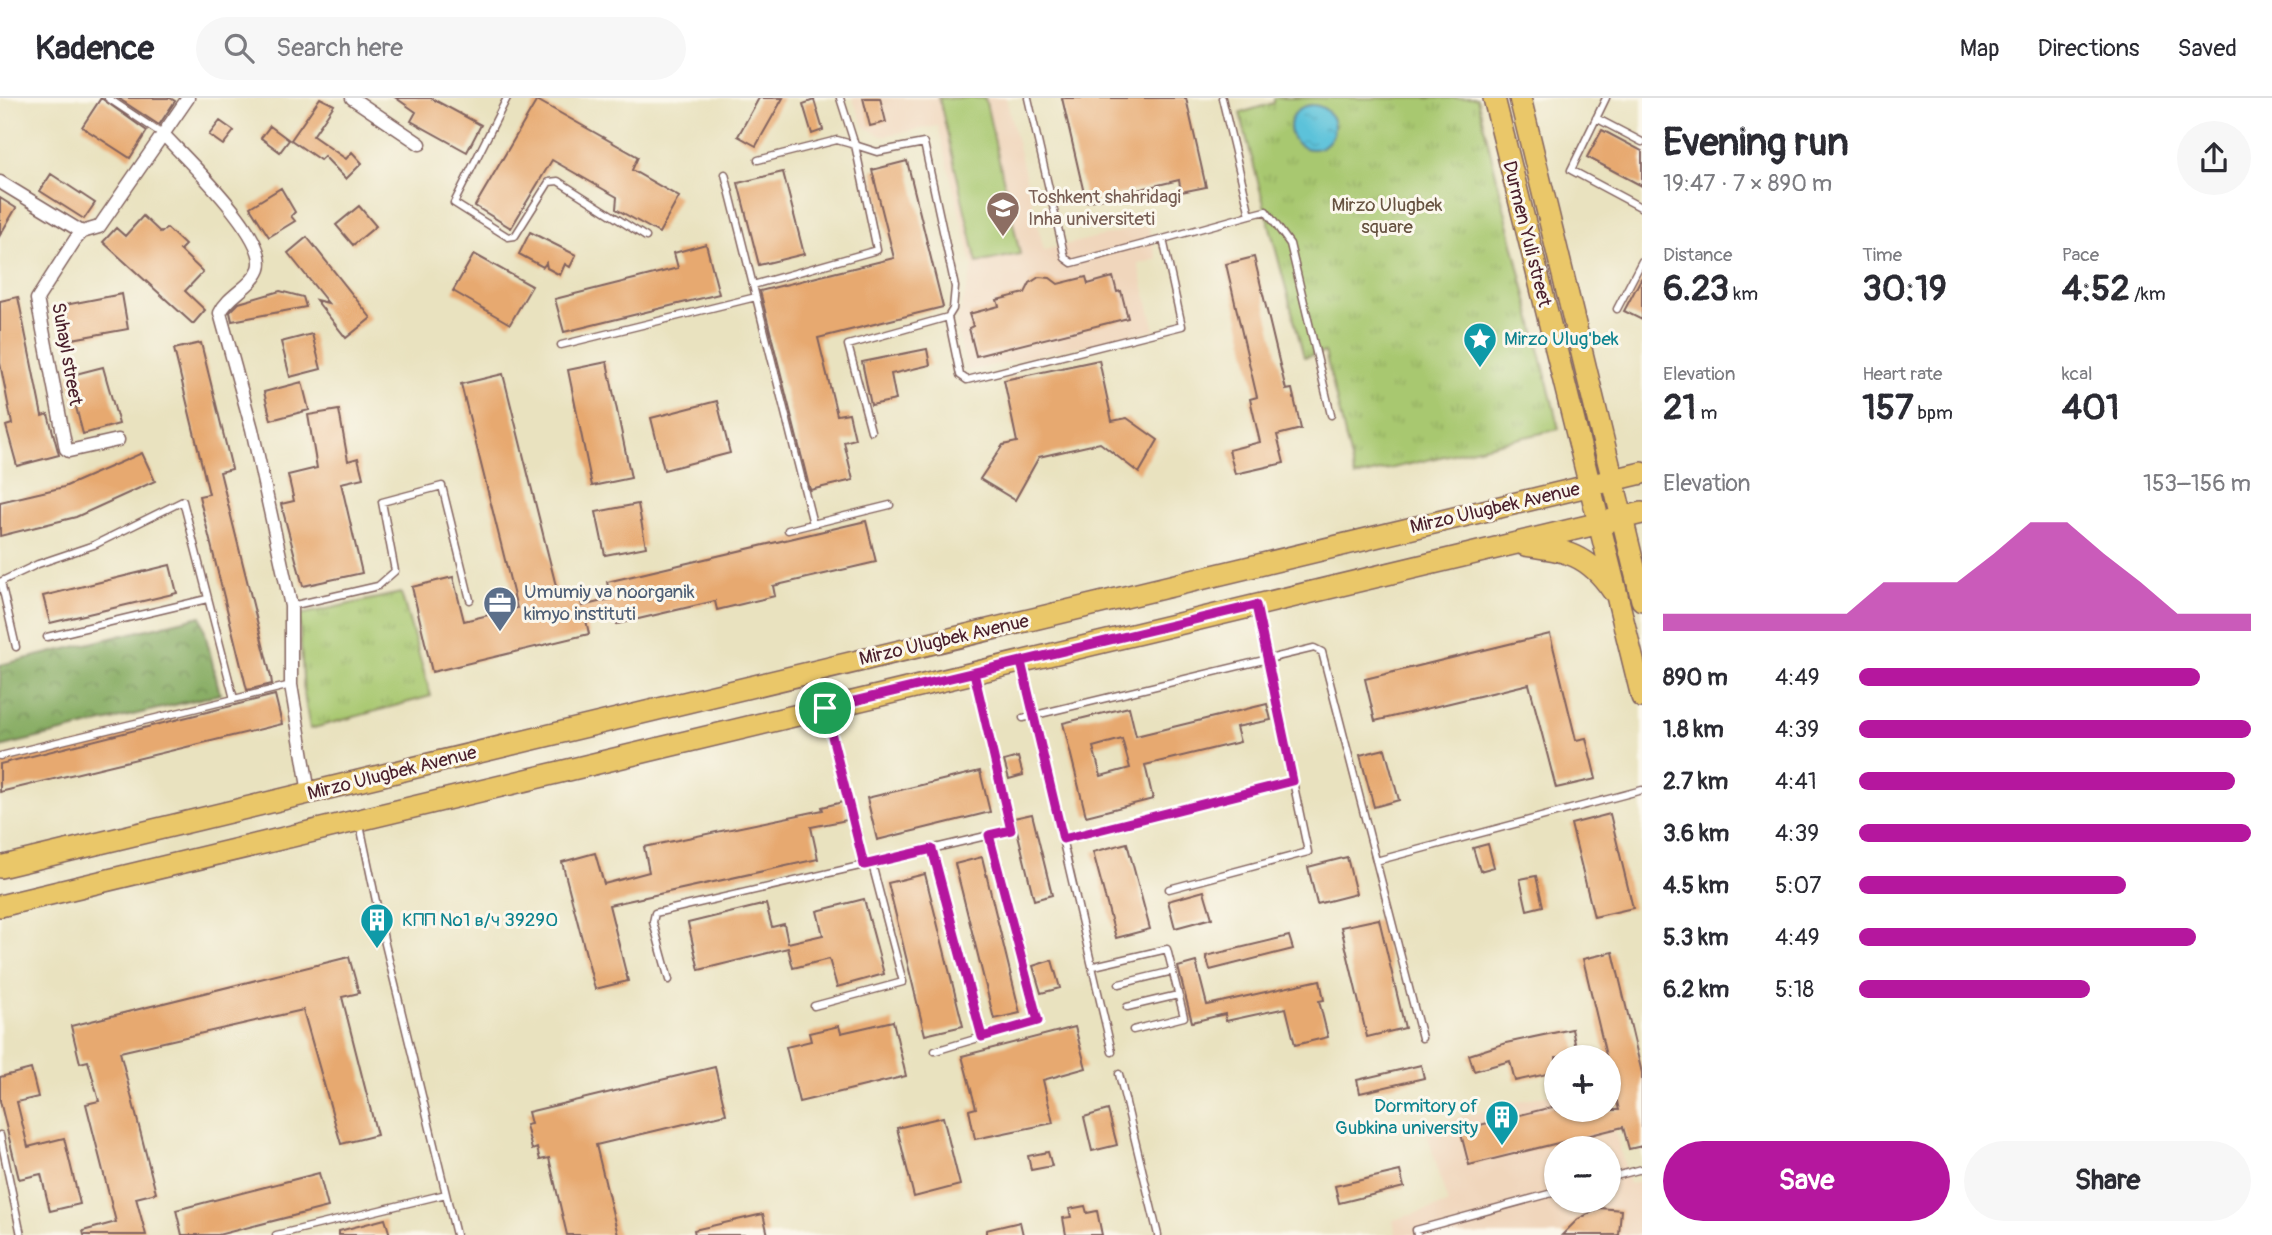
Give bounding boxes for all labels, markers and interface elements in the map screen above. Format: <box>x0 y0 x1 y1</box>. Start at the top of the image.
search box <box>196 17 686 80</box>
text: Kadence <box>35 28 154 69</box>
icon: search <box>220 29 258 67</box>
text: Search here <box>276 32 403 64</box>
text: Map <box>1960 34 2000 63</box>
text: Directions <box>2038 34 2139 63</box>
text: Saved <box>2177 34 2237 63</box>
text: Evening run <box>1663 119 1849 167</box>
button: share <box>2177 121 2251 195</box>
street label: Durmen Yuli street <box>1497 158 1557 310</box>
text: 19:47 · 7 × 890 m <box>1663 169 1832 198</box>
place label: Toshkent shahridagi Inha universiteti <box>1028 185 1181 231</box>
school or university icon: Toshkent shahridagi Inha universiteti <box>984 189 1022 238</box>
park label: Mirzo Ulugbek square <box>1332 193 1443 239</box>
text: Distance <box>1663 243 1732 267</box>
text: Time <box>1862 243 1902 267</box>
text: Pace <box>2062 243 2099 267</box>
text: 6.23 <box>1663 267 1729 311</box>
text: 30:19 <box>1862 267 1947 311</box>
text: 4:52 <box>2062 267 2130 311</box>
text: km <box>1729 282 1758 306</box>
text: /km <box>2130 282 2166 306</box>
street label: Suhayl street <box>46 301 88 408</box>
place icon: Mirzo Ulug'bek <box>1461 320 1499 369</box>
place label: Mirzo Ulug'bek <box>1504 327 1619 351</box>
text: Elevation <box>1663 362 1735 386</box>
text: Heart rate <box>1862 362 1942 386</box>
text: kcal <box>2062 362 2093 386</box>
text: 21 <box>1663 386 1696 430</box>
text: 157 <box>1862 386 1914 430</box>
text: 401 <box>2062 386 2120 430</box>
text: m <box>1696 401 1717 425</box>
text: bpm <box>1914 401 1953 425</box>
text: Elevation <box>1663 469 1751 498</box>
text: 153–156 m <box>2143 469 2251 498</box>
street label: Mirzo Ulugbek Avenue <box>1408 477 1583 539</box>
place label: Umumiy va noorganik kimyo instituti <box>524 580 695 626</box>
office icon: Umumiy va noorganik kimyo instituti <box>481 584 519 633</box>
street label: Mirzo Ulugbek Avenue <box>857 609 1032 671</box>
text: 890 m <box>1663 663 1728 692</box>
text: 4:49 <box>1775 663 1820 692</box>
pin <box>795 678 855 738</box>
icon: arrive <box>806 689 844 727</box>
text: 1.8 km <box>1663 715 1724 744</box>
text: 4:39 <box>1775 715 1819 744</box>
street label: Mirzo Ulugbek Avenue <box>305 740 480 806</box>
text: 2.7 km <box>1663 767 1728 796</box>
text: 4:41 <box>1775 767 1817 796</box>
text: 3.6 km <box>1663 819 1729 848</box>
text: 4:39 <box>1775 819 1819 848</box>
text: 4.5 km <box>1663 871 1729 900</box>
text: 5:07 <box>1775 871 1821 900</box>
building icon: КПП №1 в/ч 39290 <box>358 901 396 950</box>
place label: КПП №1 в/ч 39290 <box>402 908 558 932</box>
text: 5.3 km <box>1663 923 1728 952</box>
text: 4:49 <box>1775 923 1820 952</box>
text: 6.2 km <box>1663 975 1729 1004</box>
text: 5:18 <box>1775 975 1814 1004</box>
map controls <box>1544 1045 1621 1213</box>
button: + <box>1544 1045 1621 1122</box>
place label: Dormitory of Gubkina university <box>1335 1094 1478 1140</box>
building icon: Dormitory of Gubkina university <box>1483 1098 1521 1147</box>
button: − <box>1544 1136 1621 1213</box>
button: Save <box>1663 1141 1950 1221</box>
button: Share <box>1964 1141 2251 1221</box>

